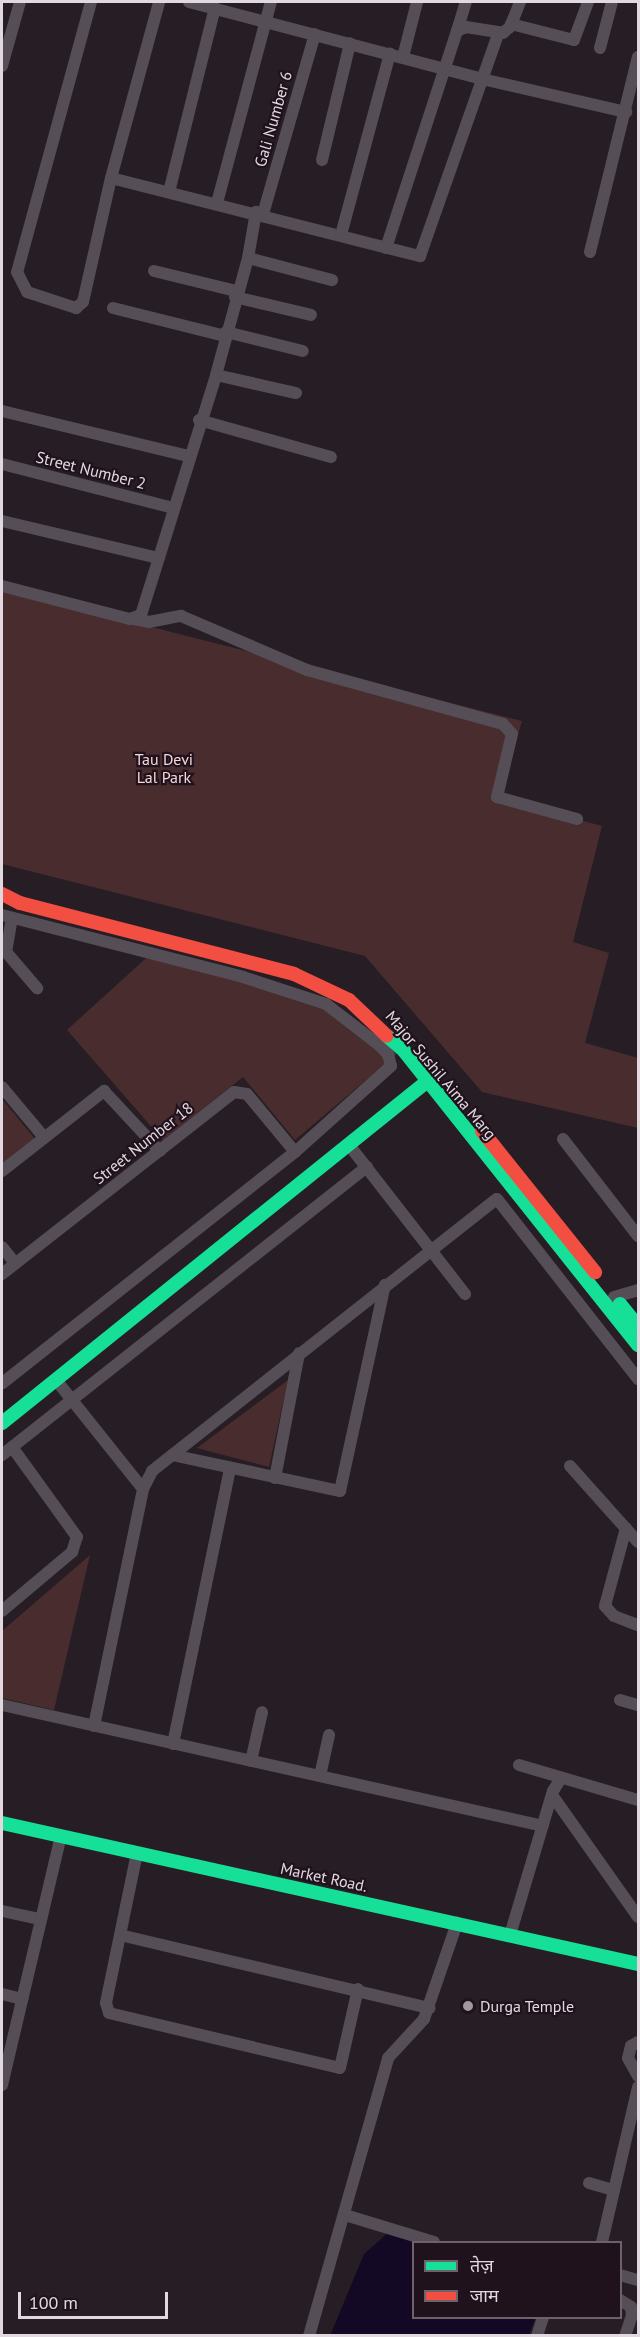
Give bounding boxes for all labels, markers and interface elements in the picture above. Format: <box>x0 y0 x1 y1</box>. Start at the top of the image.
street label: Gali Number 6 <box>250 69 296 169</box>
street label: Street Number 2 <box>34 447 148 493</box>
park label: Tau Devi Lal Park <box>135 749 193 787</box>
street label: Major Sushil Aima Marg <box>381 1007 501 1143</box>
street label: Street Number 18 <box>89 1098 197 1188</box>
street label: Market Road. <box>279 1858 369 1896</box>
place label: Durga Temple <box>480 1996 575 2016</box>
marker: Durga Temple <box>461 1999 475 2013</box>
legend <box>412 2241 622 2319</box>
text: तेज़ <box>470 2254 494 2277</box>
scale bar <box>21 2280 171 2318</box>
text: जाम <box>470 2284 499 2307</box>
text: 100 m <box>29 2291 78 2314</box>

